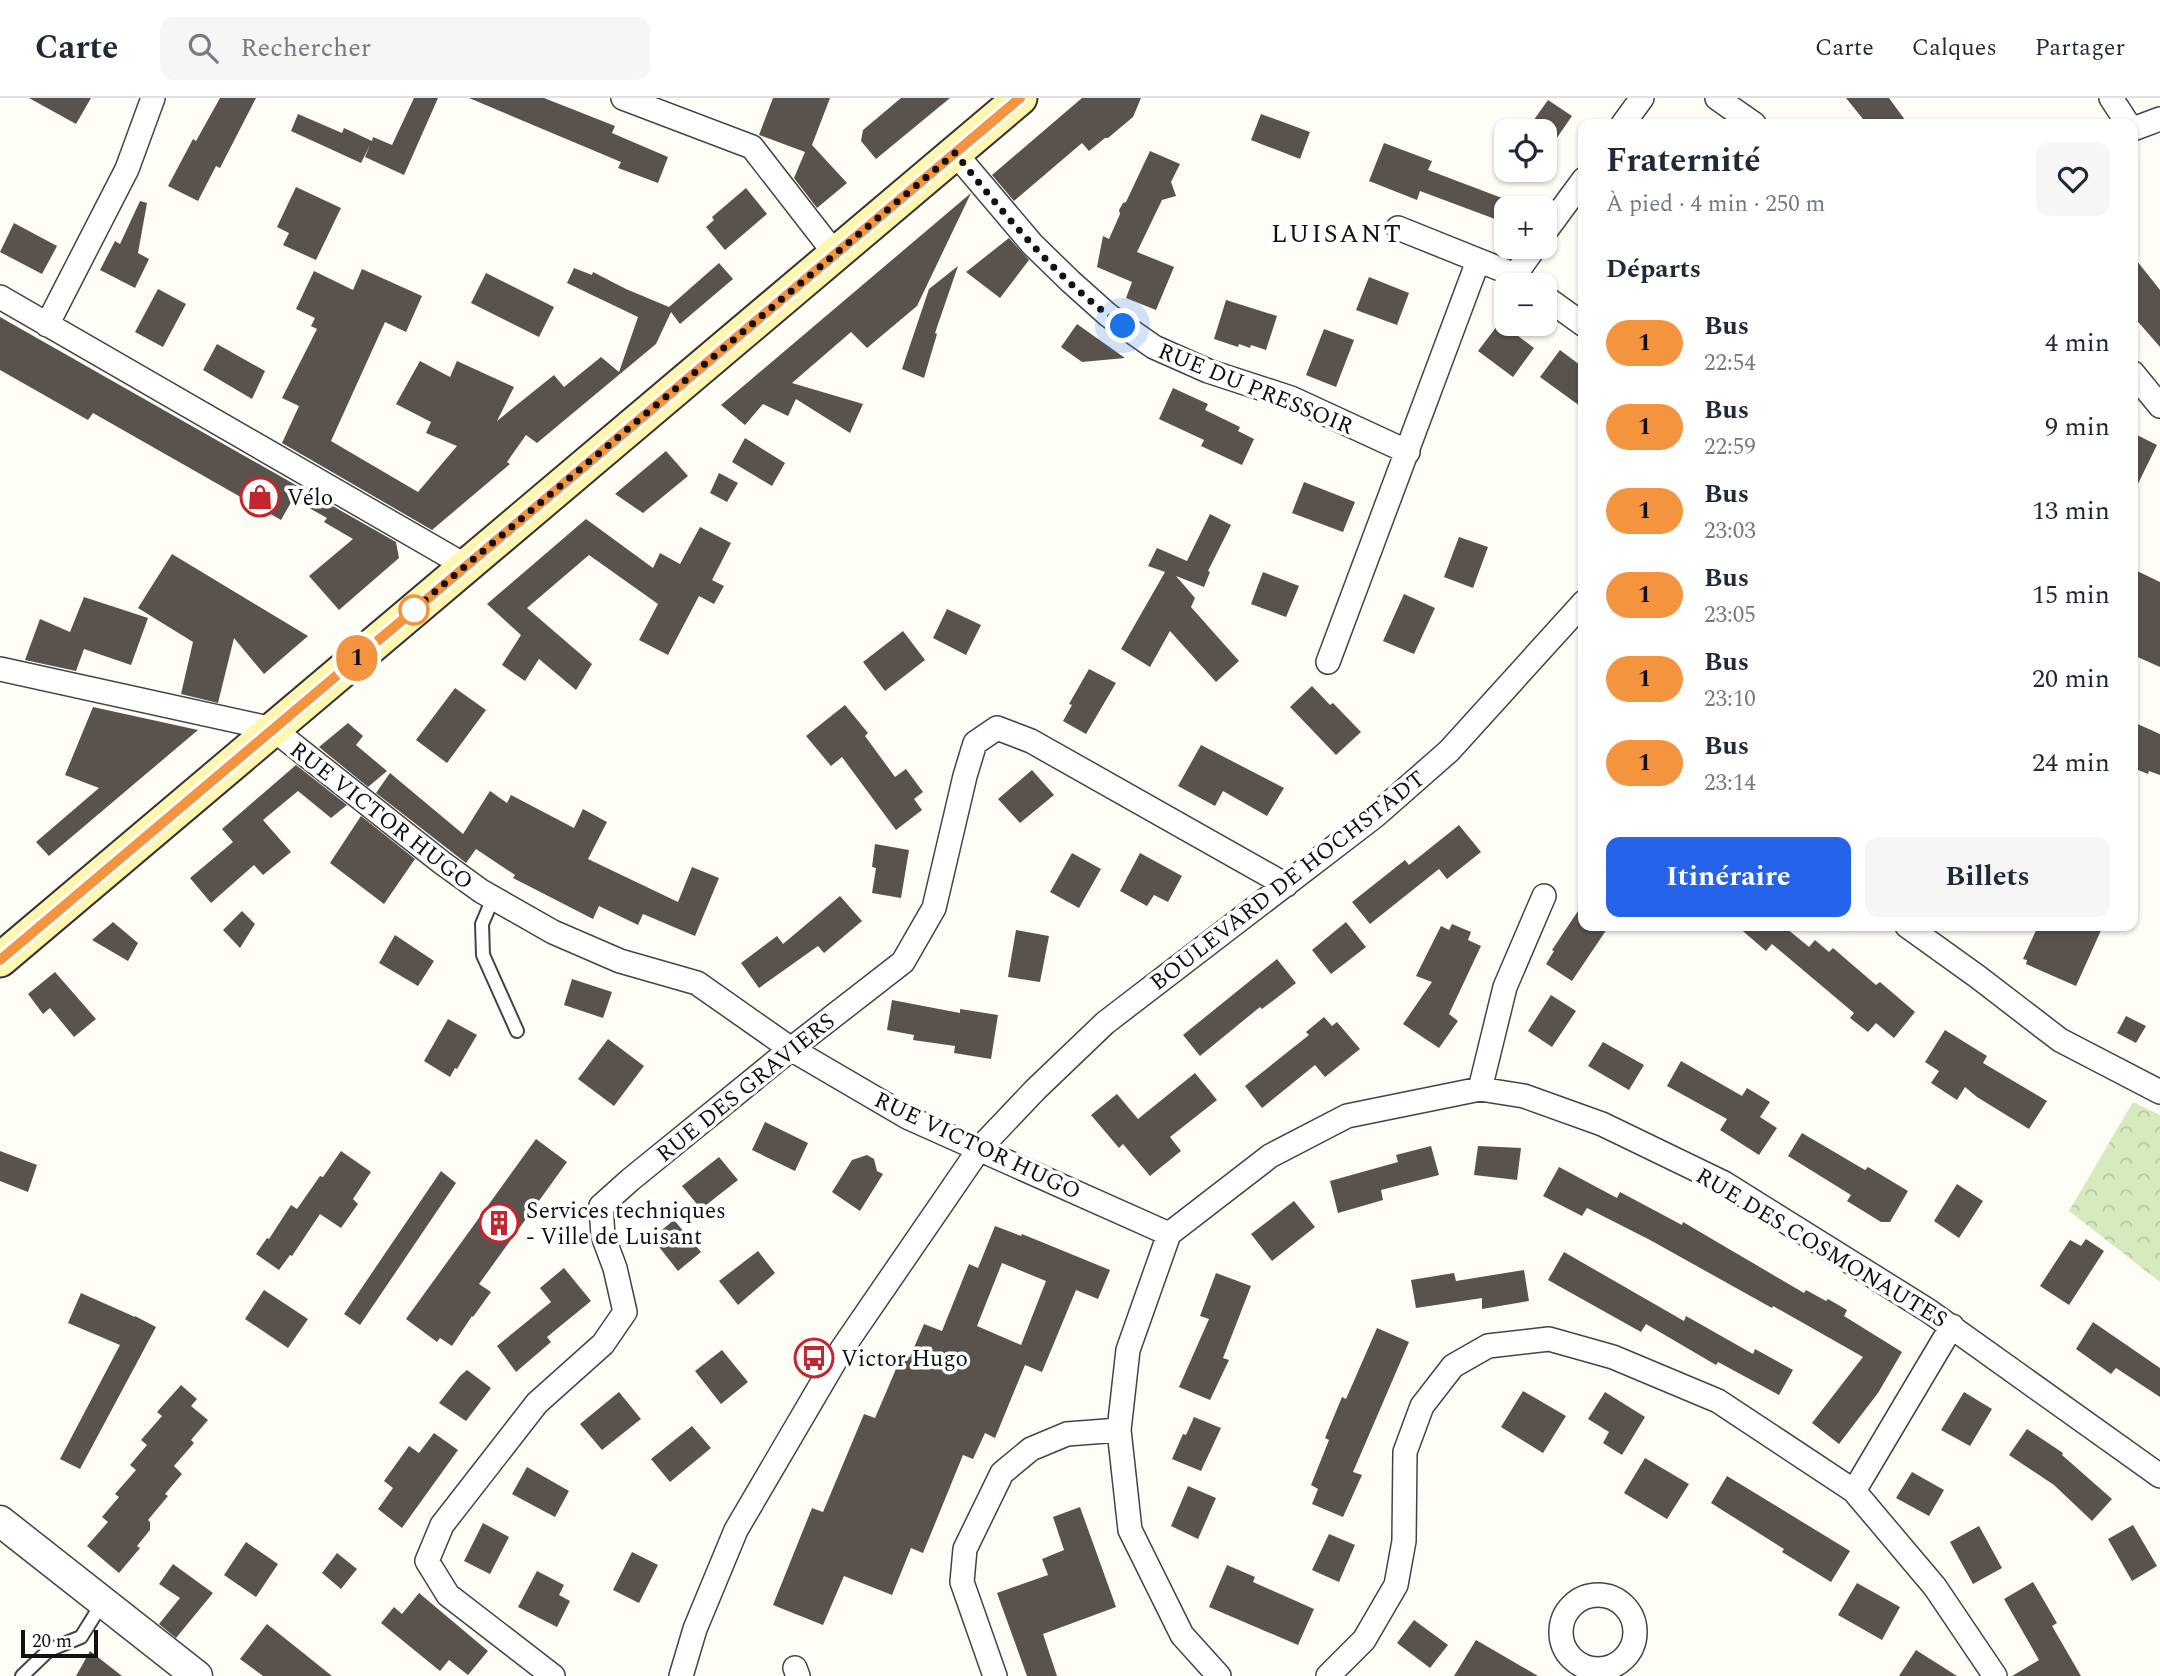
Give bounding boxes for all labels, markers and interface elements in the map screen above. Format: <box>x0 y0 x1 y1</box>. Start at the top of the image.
search box <box>160 17 650 80</box>
text: Carte <box>35 23 118 73</box>
text: Rechercher <box>240 28 371 68</box>
icon: search <box>184 29 222 67</box>
text: Carte <box>1815 30 1874 66</box>
text: Calques <box>1912 30 1997 66</box>
text: Partager <box>2035 30 2125 66</box>
map controls <box>1494 119 1557 336</box>
button: locate <box>1494 119 1557 182</box>
text: Fraternité <box>1606 136 1761 186</box>
button: heart <box>2036 142 2110 216</box>
text: À pied · 4 min · 250 m <box>1606 187 1825 222</box>
button: + <box>1494 196 1557 259</box>
district label: LUISANT <box>1271 214 1403 254</box>
text: Départs <box>1606 249 1701 289</box>
button: − <box>1494 273 1557 336</box>
text: Bus <box>1704 306 1749 346</box>
your location <box>1105 308 1140 343</box>
text: 4 min <box>2045 323 2110 363</box>
text: 1 <box>1638 325 1651 361</box>
street label: RUE DU PRESSOIR <box>1152 334 1359 445</box>
text: 22:54 <box>1704 346 1756 381</box>
text: Bus <box>1704 390 1749 430</box>
text: 9 min <box>2045 407 2110 447</box>
text: 1 <box>1638 409 1651 445</box>
text: 22:59 <box>1704 430 1756 465</box>
text: Bus <box>1704 474 1749 514</box>
shop icon: Vélo <box>239 476 281 518</box>
place label: Vélo <box>287 481 333 516</box>
text: 13 min <box>2032 491 2110 531</box>
text: 1 <box>1638 493 1651 529</box>
text: 23:03 <box>1704 514 1756 549</box>
text: Bus <box>1704 558 1749 598</box>
text: 15 min <box>2032 575 2110 615</box>
text: 1 <box>1638 577 1651 613</box>
unlabelled marker <box>399 595 429 625</box>
text: 23:05 <box>1704 598 1756 633</box>
line badge: 1 <box>334 635 380 681</box>
text: 1 <box>350 640 364 676</box>
text: Bus <box>1704 642 1749 682</box>
text: 20 min <box>2032 659 2110 699</box>
text: 1 <box>1638 661 1651 697</box>
text: 23:10 <box>1704 682 1756 717</box>
text: Bus <box>1704 726 1749 766</box>
street label: RUE VICTOR HUGO <box>282 733 480 899</box>
text: 24 min <box>2032 743 2110 783</box>
text: 1 <box>1638 745 1651 781</box>
street label: BOULEVARD DE HOCHSTADT <box>1143 762 1433 1000</box>
text: 23:14 <box>1704 766 1756 801</box>
button: Itinéraire <box>1606 837 1851 917</box>
button: Billets <box>1865 837 2110 917</box>
street label: RUE DES GRAVIERS <box>649 1005 843 1171</box>
street label: RUE VICTOR HUGO <box>868 1083 1087 1210</box>
street label: RUE DES COSMONAUTES <box>1689 1159 1954 1338</box>
place label: Services techniques - Ville de Luisant <box>526 1194 726 1255</box>
building icon: Services techniques - Ville de Luisant <box>478 1202 520 1244</box>
bus stop icon: Victor Hugo <box>793 1337 835 1379</box>
place label: Victor Hugo <box>841 1342 968 1377</box>
scale bar <box>21 1627 98 1659</box>
text: 20 m <box>32 1627 72 1656</box>

